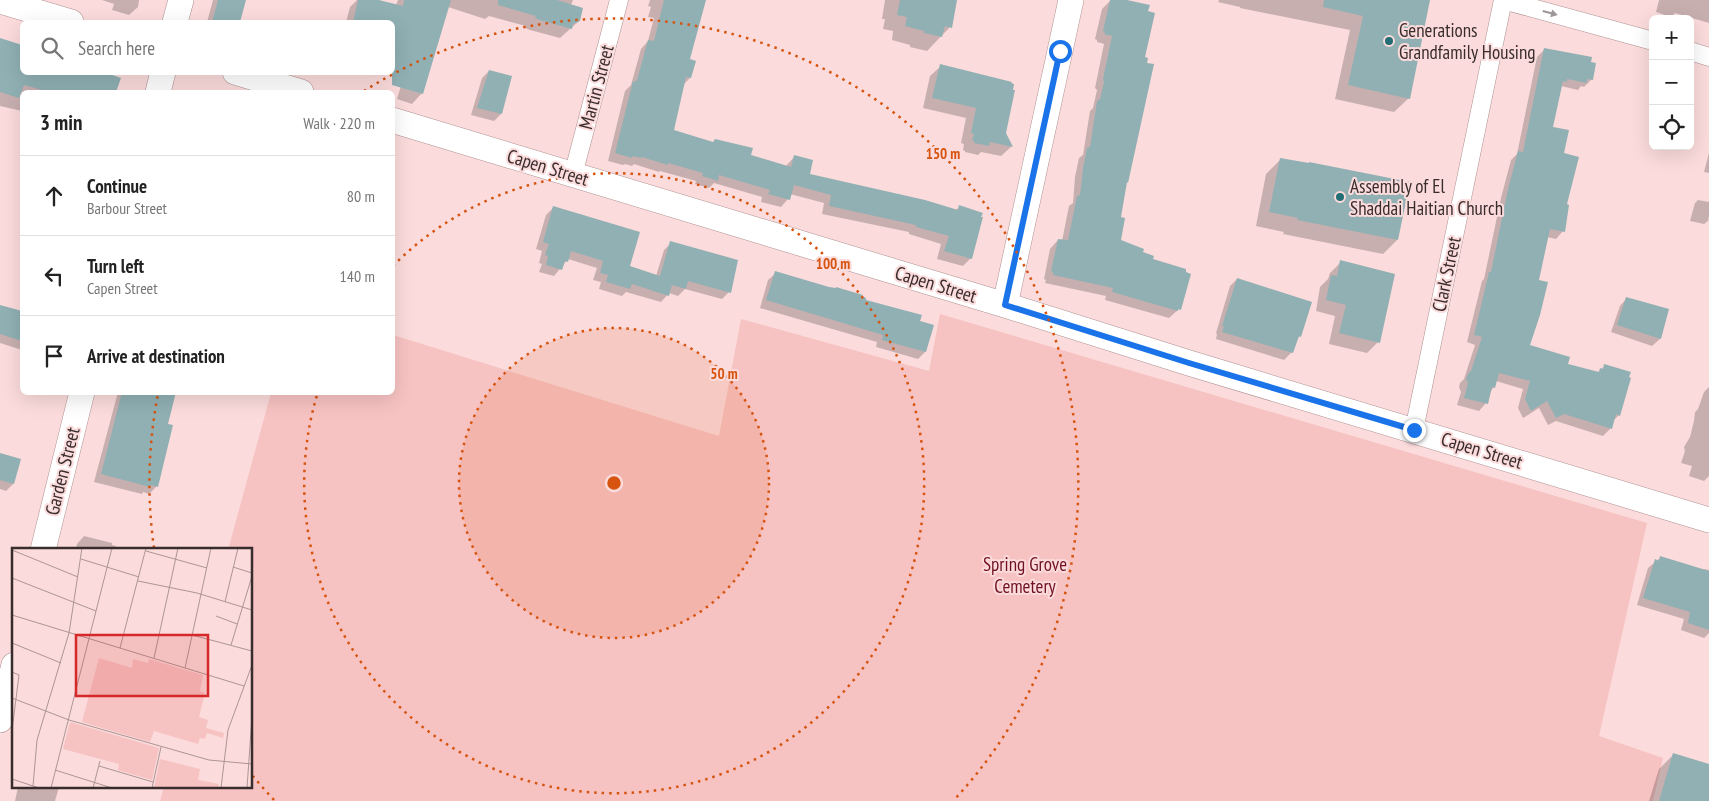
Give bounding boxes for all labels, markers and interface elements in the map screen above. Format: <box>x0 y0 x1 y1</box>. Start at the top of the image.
one-way arrow <box>1542 9 1557 17</box>
map controls <box>1649 15 1694 150</box>
button: + <box>1649 15 1694 60</box>
place label: Generations Grandfamily Housing <box>1399 18 1535 64</box>
search box <box>20 20 395 75</box>
icon: search <box>38 34 66 62</box>
marker: Generations Grandfamily Housing <box>1383 35 1395 47</box>
text: Search here <box>78 36 155 60</box>
route start <box>1049 40 1072 63</box>
street label: Martin Street <box>573 41 619 132</box>
button: − <box>1649 60 1694 105</box>
button: locate <box>1649 105 1694 150</box>
text: 3 min <box>40 109 82 136</box>
text: Walk · 220 m <box>303 113 375 133</box>
street label: Capen Street <box>504 143 592 191</box>
text: 150 m <box>926 144 960 163</box>
text: Continue <box>87 174 147 198</box>
place label: Assembly of El Shaddai Haitian Church <box>1350 174 1503 220</box>
icon: ahead <box>40 182 68 210</box>
text: 80 m <box>347 186 375 206</box>
marker: Assembly of El Shaddai Haitian Church <box>1334 191 1346 203</box>
text: Barbour Street <box>87 198 167 218</box>
street label: Clark Street <box>1426 233 1466 314</box>
text: Turn left <box>87 254 144 278</box>
text: 100 m <box>816 254 850 273</box>
street label: Capen Street <box>892 260 980 308</box>
icon: left <box>40 262 68 290</box>
text: 140 m <box>340 266 375 286</box>
text: Capen Street <box>87 278 158 298</box>
icon: arrive <box>40 342 68 370</box>
text: Arrive at destination <box>87 344 225 368</box>
text: 50 m <box>710 364 738 383</box>
route end <box>1403 419 1426 442</box>
street label: Garden Street <box>39 424 85 518</box>
street label: Capen Street <box>1438 426 1526 474</box>
centre of rings <box>605 474 623 492</box>
inset map <box>12 548 252 788</box>
park label: Spring Grove Cemetery <box>983 552 1067 598</box>

